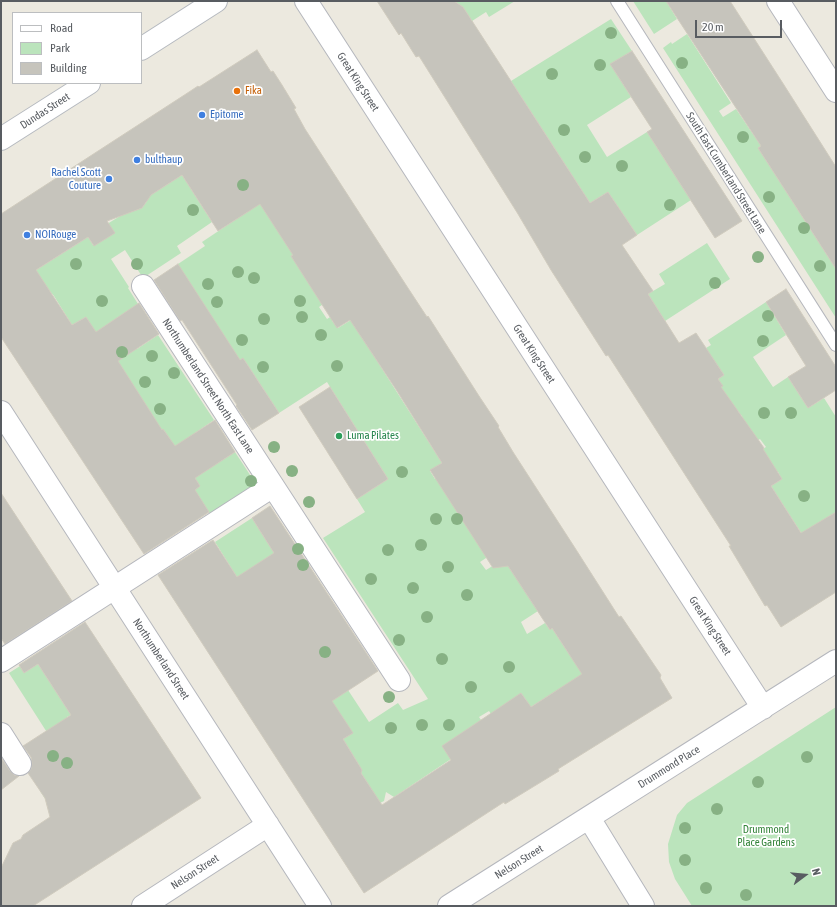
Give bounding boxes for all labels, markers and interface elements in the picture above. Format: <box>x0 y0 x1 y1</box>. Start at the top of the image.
legend <box>12 12 142 84</box>
scale bar <box>697 12 784 38</box>
text: 20 m <box>702 20 724 34</box>
text: Road <box>50 21 73 35</box>
text: Park <box>50 41 70 55</box>
street label: Great King Street <box>334 50 382 114</box>
text: Building <box>50 61 87 75</box>
place label: Fika <box>245 84 262 98</box>
marker: Fika <box>232 86 242 96</box>
street label: Dundas Street <box>18 90 72 132</box>
place label: Epitome <box>210 108 244 122</box>
marker: Epitome <box>197 110 207 120</box>
street label: South East Cumberland Street Lane <box>683 110 769 236</box>
place label: bulthaup <box>145 153 183 167</box>
marker: bulthaup <box>132 155 142 165</box>
place label: Rachel Scott Couture <box>51 166 101 192</box>
marker: Rachel Scott Couture <box>104 174 114 184</box>
place label: NOIRouge <box>35 228 76 242</box>
marker: NOIRouge <box>22 230 32 240</box>
street label: Northumberland Street North East Lane <box>159 316 257 456</box>
street label: Great King Street <box>510 322 558 386</box>
place label: Luma Pilates <box>347 429 399 443</box>
marker: Luma Pilates <box>334 431 344 441</box>
street label: Great King Street <box>686 594 734 658</box>
street label: Northumberland Street <box>130 616 192 702</box>
street label: Drummond Place <box>636 743 702 791</box>
park label: Drummond Place Gardens <box>737 823 795 849</box>
street label: Nelson Street <box>492 842 546 882</box>
street label: Nelson Street <box>169 852 221 892</box>
north arrow <box>785 855 825 895</box>
text: N <box>810 867 823 876</box>

